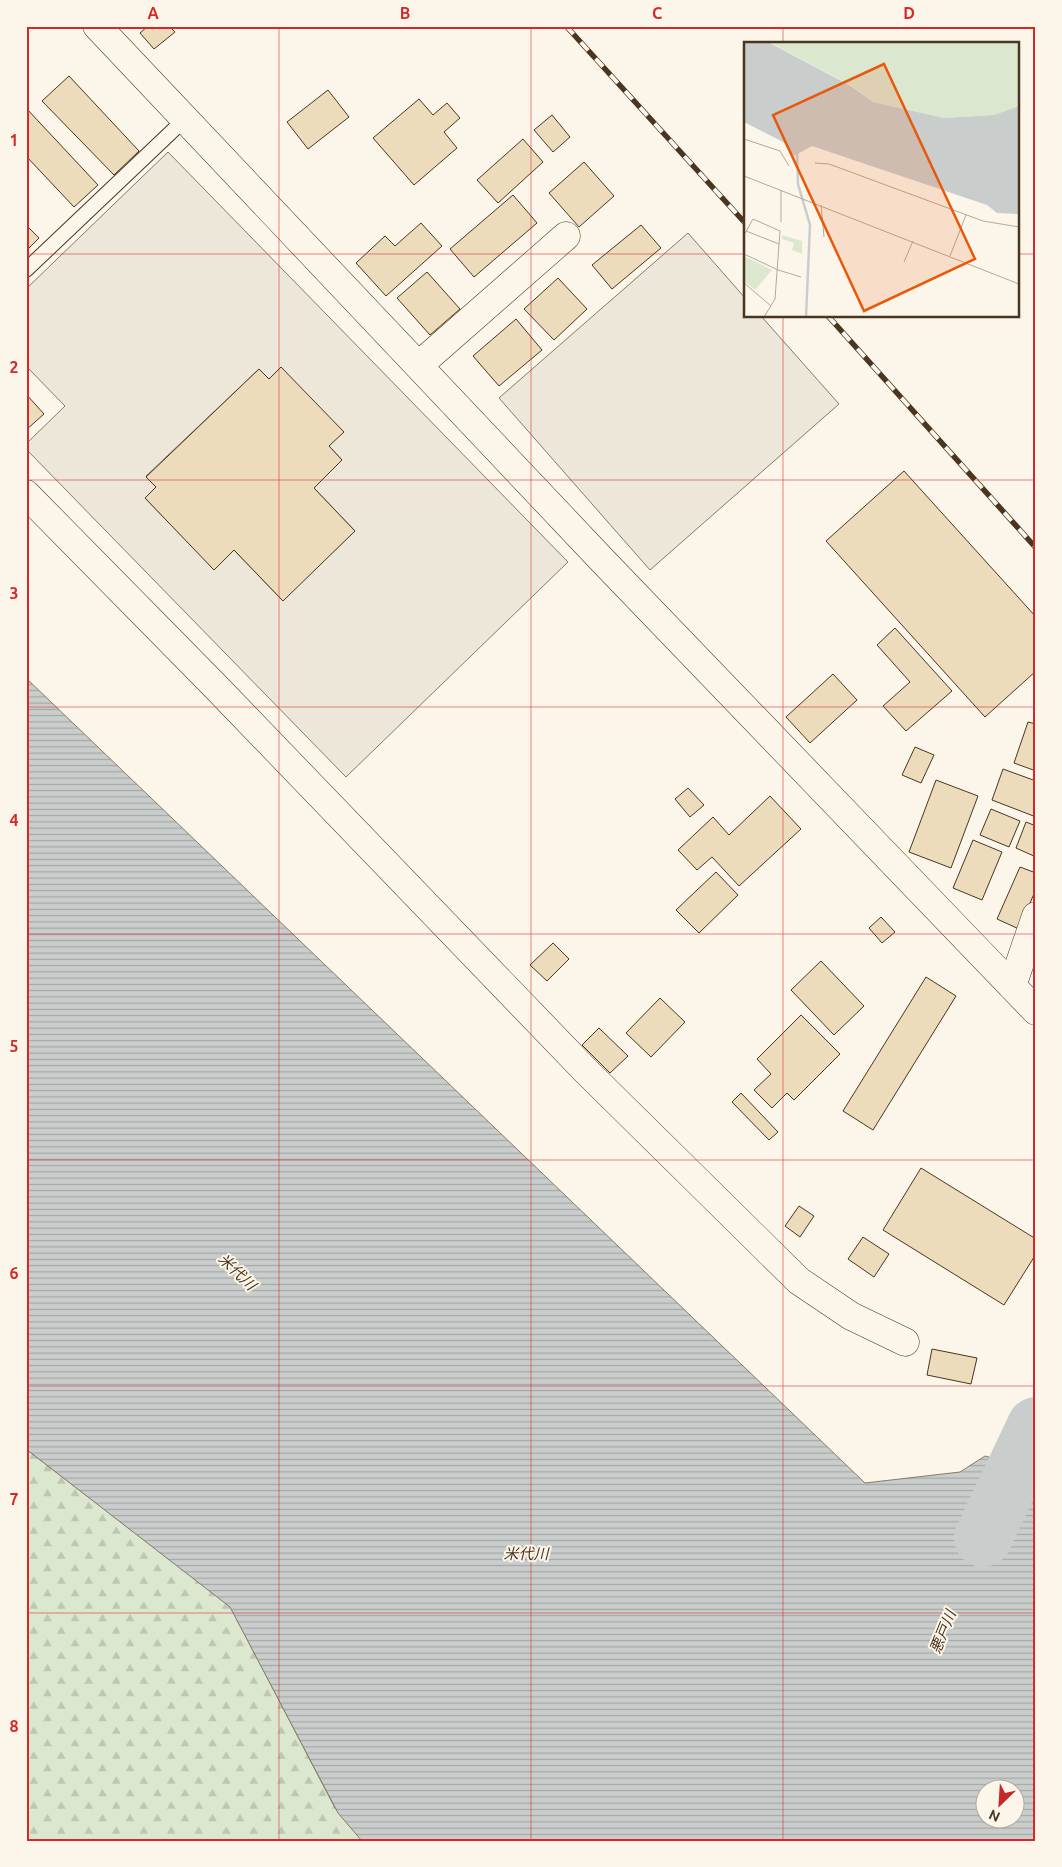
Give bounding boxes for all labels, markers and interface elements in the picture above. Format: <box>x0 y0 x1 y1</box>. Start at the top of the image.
text: A <box>147 4 159 22</box>
text: B <box>400 4 410 22</box>
text: C <box>652 4 662 22</box>
text: D <box>903 4 915 22</box>
inset map <box>744 42 1020 318</box>
text: 1 <box>9 131 19 149</box>
text: 2 <box>9 358 19 376</box>
text: 3 <box>9 584 19 602</box>
text: 4 <box>9 811 19 829</box>
text: 5 <box>9 1037 19 1055</box>
water label: 米代川 <box>215 1250 261 1295</box>
text: 6 <box>9 1264 19 1282</box>
text: 7 <box>9 1490 19 1508</box>
water label: 米代川 <box>503 1545 550 1562</box>
water label: 悪戸川 <box>926 1606 960 1656</box>
text: 8 <box>9 1717 19 1735</box>
north arrow <box>974 1780 1024 1830</box>
text: N <box>986 1806 1003 1825</box>

